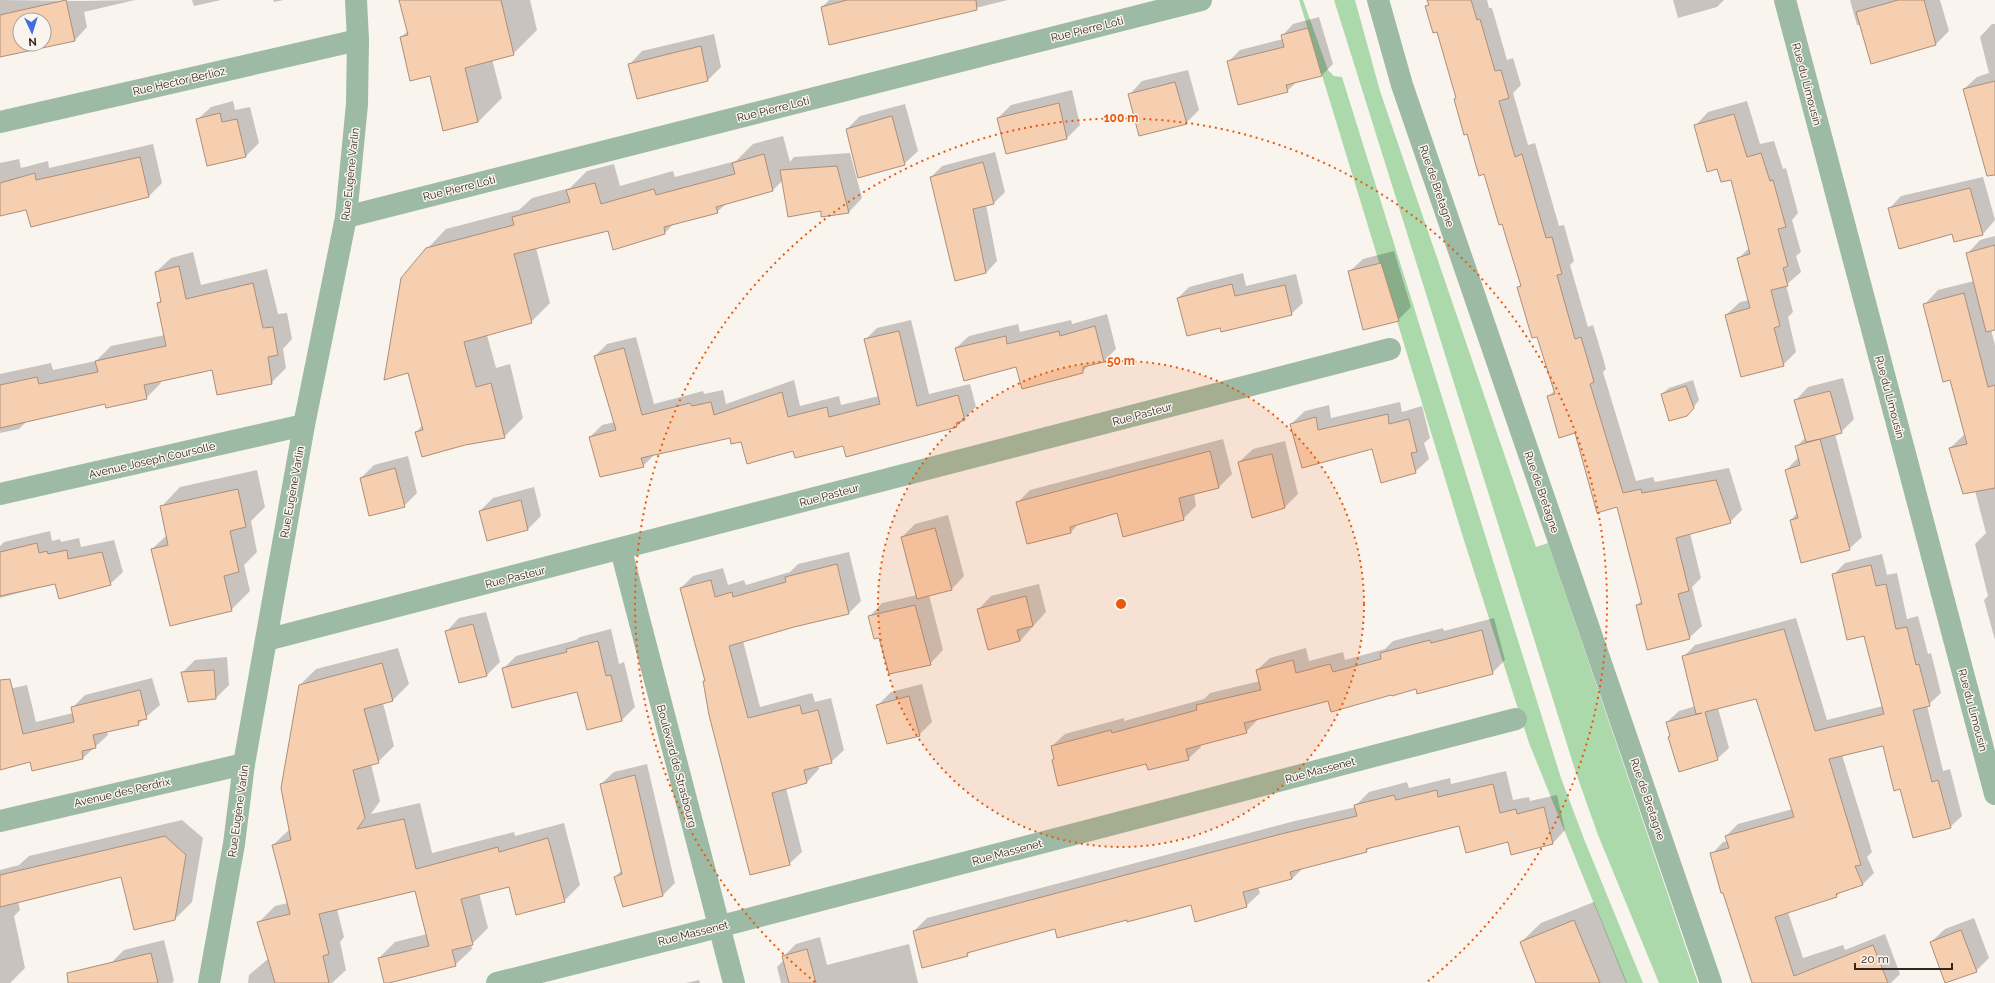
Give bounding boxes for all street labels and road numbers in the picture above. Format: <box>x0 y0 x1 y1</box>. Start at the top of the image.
street label: Rue Pierre Loti <box>1050 14 1125 45</box>
street label: Rue du Limousin <box>1789 41 1824 127</box>
street label: Rue Hector Berlioz <box>131 64 227 98</box>
street label: Rue Pierre Loti <box>736 94 811 125</box>
street label: Rue Eugène Varlin <box>339 127 362 221</box>
street label: Rue de Bretagne <box>1416 144 1457 229</box>
street label: Rue Pierre Loti <box>422 173 497 204</box>
street label: Rue du Limousin <box>1872 354 1907 440</box>
street label: Rue Pasteur <box>1111 400 1174 429</box>
street label: Avenue Joseph Coursolle <box>88 439 217 481</box>
street label: Rue Eugène Varlin <box>278 445 307 539</box>
street label: Rue de Bretagne <box>1521 450 1562 535</box>
street label: Rue Pasteur <box>798 481 861 510</box>
street label: Rue Pasteur <box>484 564 547 591</box>
street label: Rue du Limousin <box>1955 667 1990 753</box>
street label: Boulevard de Strasbourg <box>654 703 699 829</box>
street label: Rue Massenet <box>1284 755 1357 786</box>
street label: Rue de Bretagne <box>1627 757 1668 842</box>
street label: Rue Eugène Varlin <box>226 764 251 858</box>
street label: Avenue des Perdrix <box>73 775 172 810</box>
street label: Rue Massenet <box>971 837 1044 868</box>
street label: Rue Massenet <box>657 918 730 949</box>

